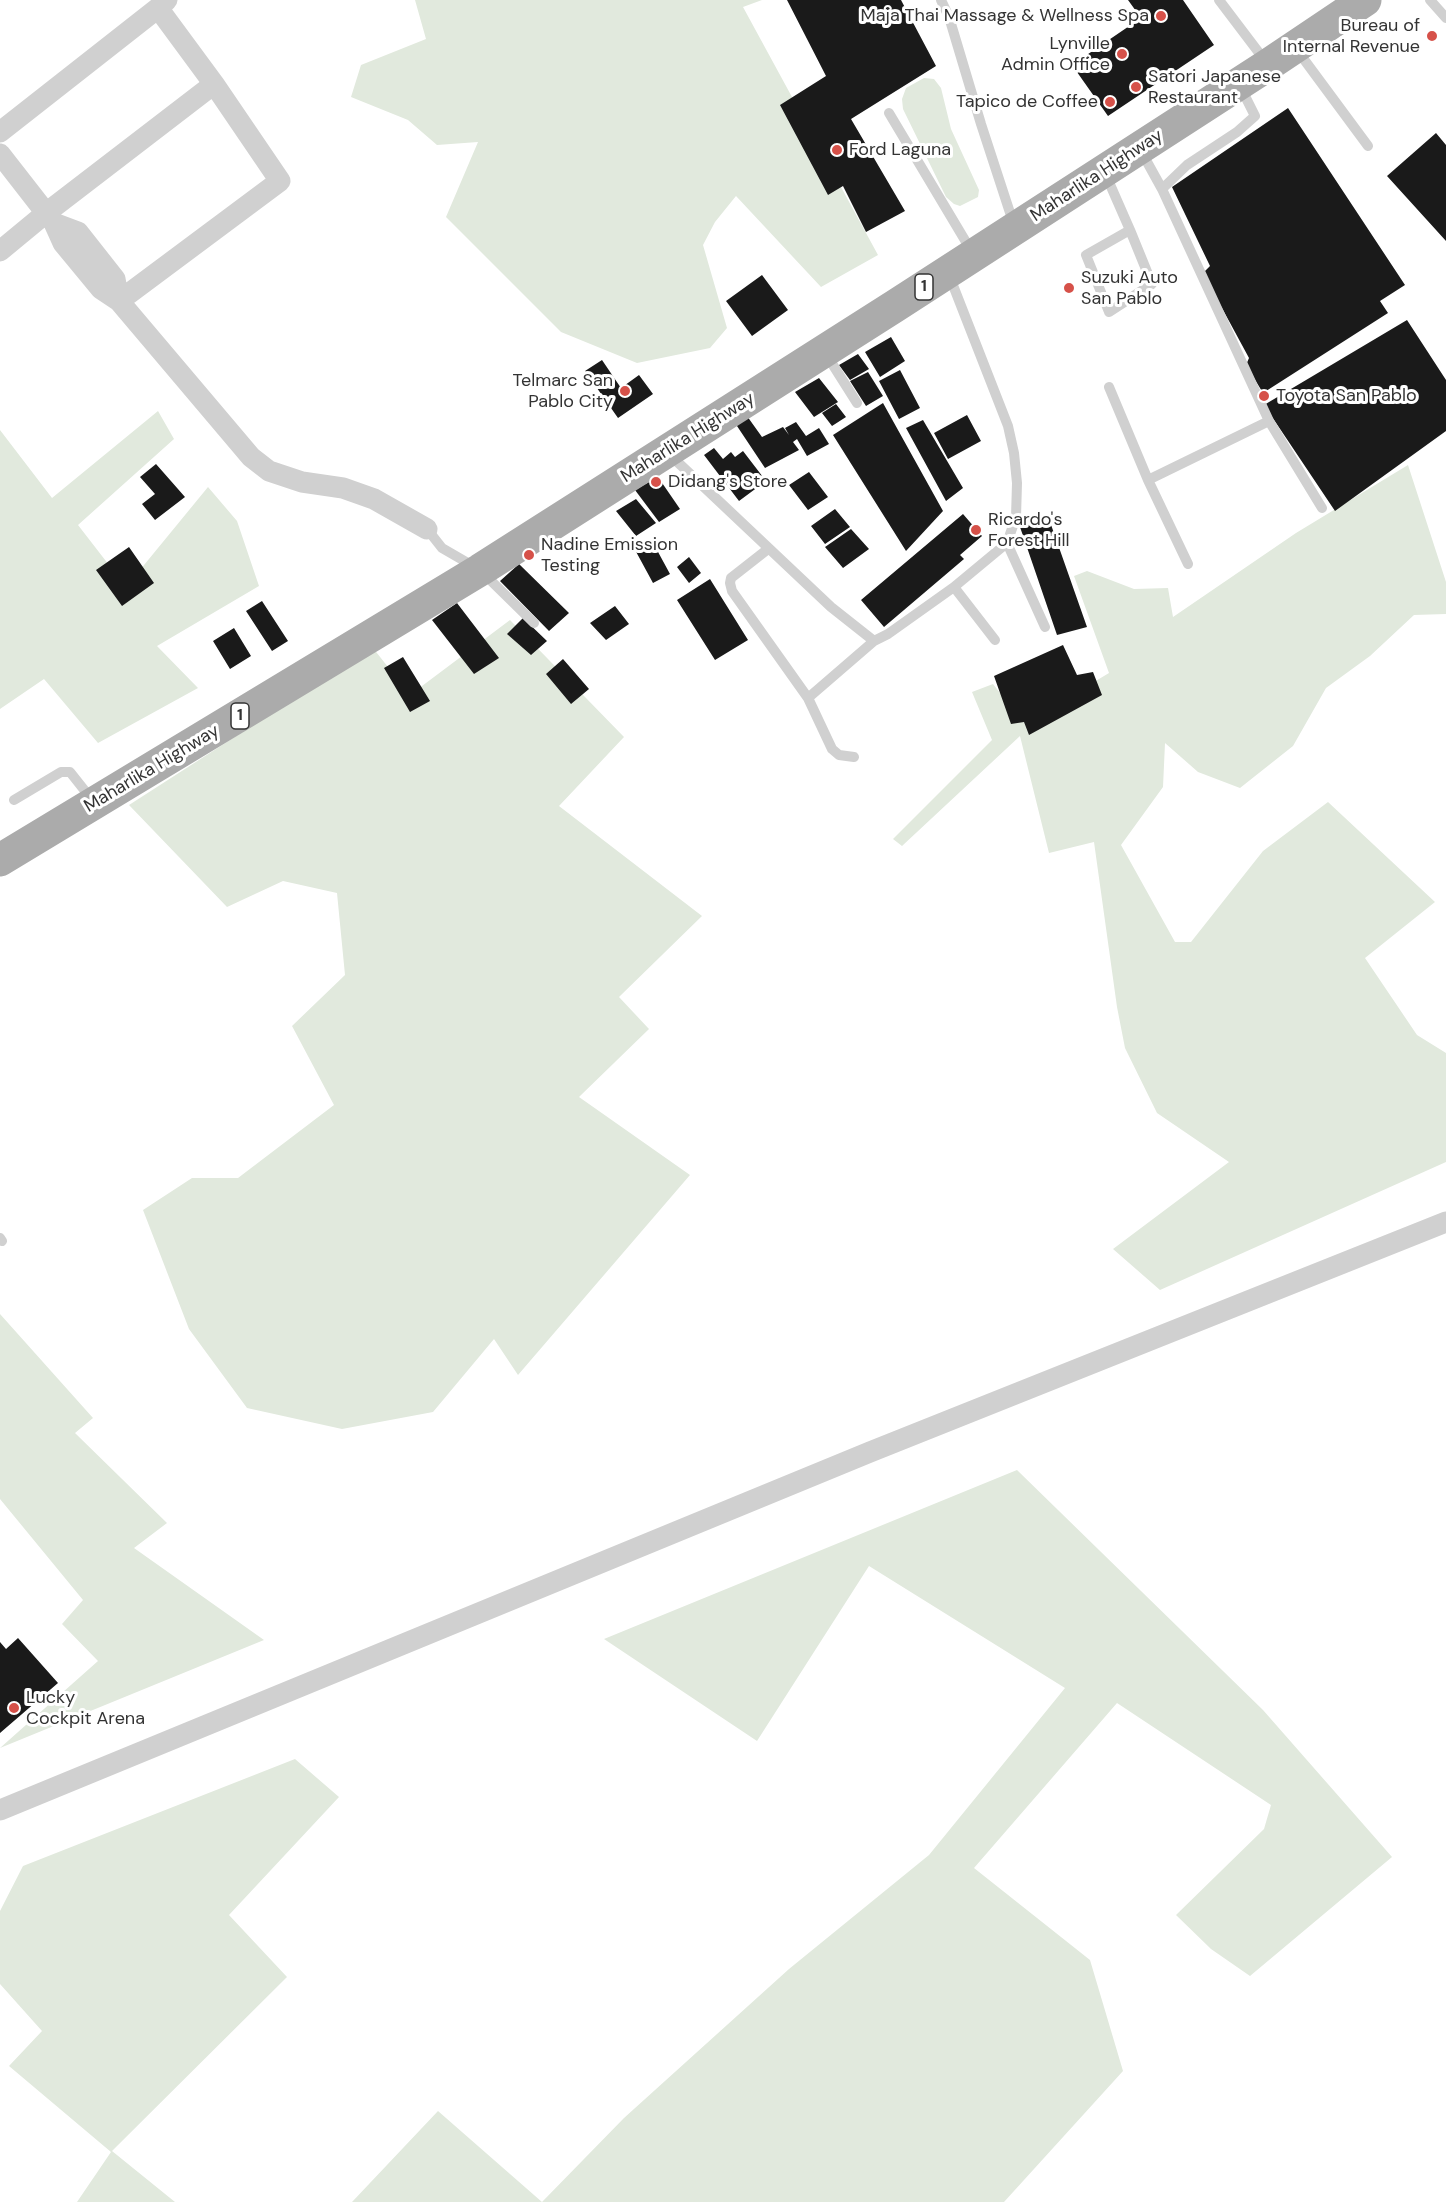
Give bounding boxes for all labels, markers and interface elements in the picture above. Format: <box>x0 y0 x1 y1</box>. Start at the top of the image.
place label: Maja Thai Massage & Wellness Spa <box>861 5 1149 27</box>
marker: Maja Thai Massage & Wellness Spa <box>1154 9 1168 23</box>
place label: Bureau of Internal Revenue <box>1283 15 1420 57</box>
marker: Bureau of Internal Revenue <box>1425 29 1439 43</box>
place label: Lynville Admin Office <box>1001 33 1110 76</box>
marker: Lynville Admin Office <box>1115 47 1129 61</box>
place label: Satori Japanese Restaurant <box>1148 66 1281 109</box>
marker: Satori Japanese Restaurant <box>1129 80 1143 94</box>
place label: Tapico de Coffee <box>956 91 1098 113</box>
marker: Tapico de Coffee <box>1103 95 1117 109</box>
street label: Maharlika Highway <box>1027 125 1167 227</box>
place label: Ford Laguna <box>849 139 951 161</box>
marker: Ford Laguna <box>830 143 844 157</box>
place label: Suzuki Auto San Pablo <box>1081 267 1178 310</box>
road number: 1 <box>915 274 933 300</box>
marker: Suzuki Auto San Pablo <box>1062 281 1076 295</box>
place label: Telmarc San Pablo City <box>512 370 613 412</box>
marker: Telmarc San Pablo City <box>618 384 632 398</box>
place label: Toyota San Pablo <box>1276 385 1417 407</box>
street label: Maharlika Highway <box>617 388 759 488</box>
marker: Toyota San Pablo <box>1257 389 1271 403</box>
place label: Didang's Store <box>668 471 787 493</box>
marker: Didang's Store <box>649 475 663 489</box>
place label: Ricardo's Forest Hill <box>988 509 1070 552</box>
marker: Ricardo's Forest Hill <box>969 523 983 537</box>
place label: Nadine Emission Testing <box>541 534 678 576</box>
marker: Nadine Emission Testing <box>522 548 536 562</box>
road number: 1 <box>231 703 249 729</box>
street label: Maharlika Highway <box>81 720 223 818</box>
place label: Lucky Cockpit Arena <box>26 1687 145 1730</box>
marker: Lucky Cockpit Arena <box>7 1701 21 1715</box>

